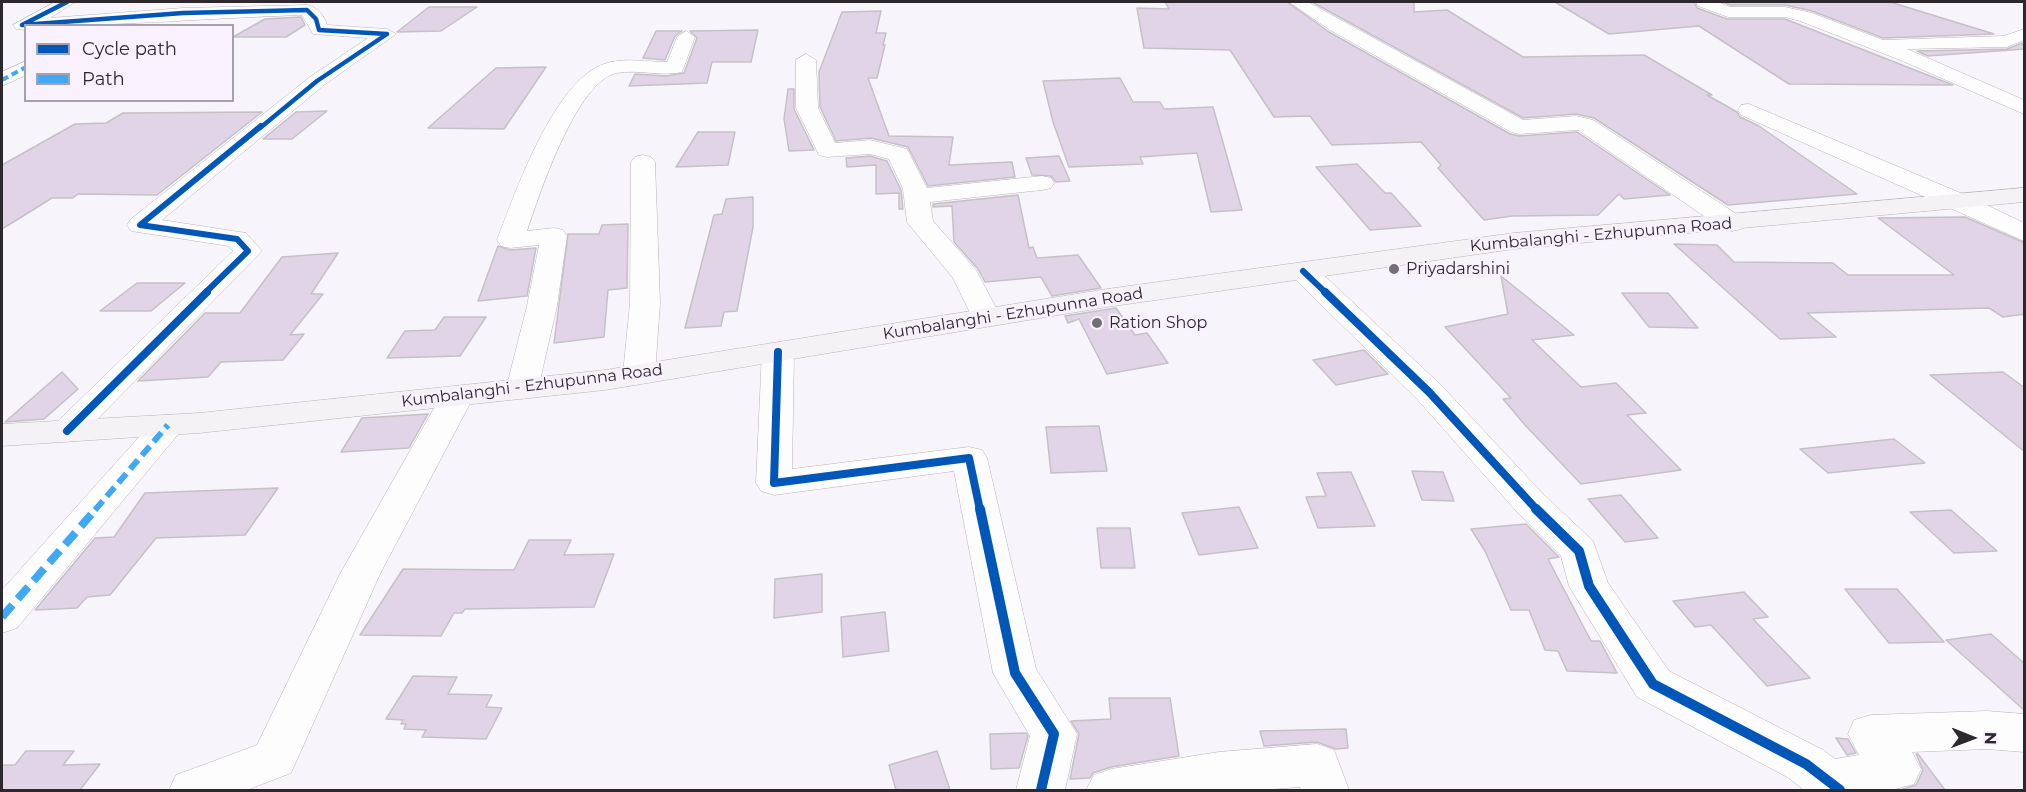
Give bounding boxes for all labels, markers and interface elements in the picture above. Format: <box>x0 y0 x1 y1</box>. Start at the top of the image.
legend <box>24 24 234 102</box>
text: Cycle path <box>82 38 177 60</box>
text: Path <box>82 68 125 90</box>
street label: Kumbalanghi - Ezhupunna Road <box>1469 214 1733 256</box>
place label: Priyadarshini <box>1406 259 1510 279</box>
marker: Priyadarshini <box>1387 262 1401 276</box>
street label: Kumbalanghi - Ezhupunna Road <box>882 284 1144 344</box>
place label: Ration Shop <box>1109 313 1207 333</box>
marker: Ration Shop <box>1090 316 1104 330</box>
street label: Kumbalanghi - Ezhupunna Road <box>400 360 664 412</box>
north arrow <box>1942 708 2002 768</box>
text: N <box>1981 732 2000 745</box>

